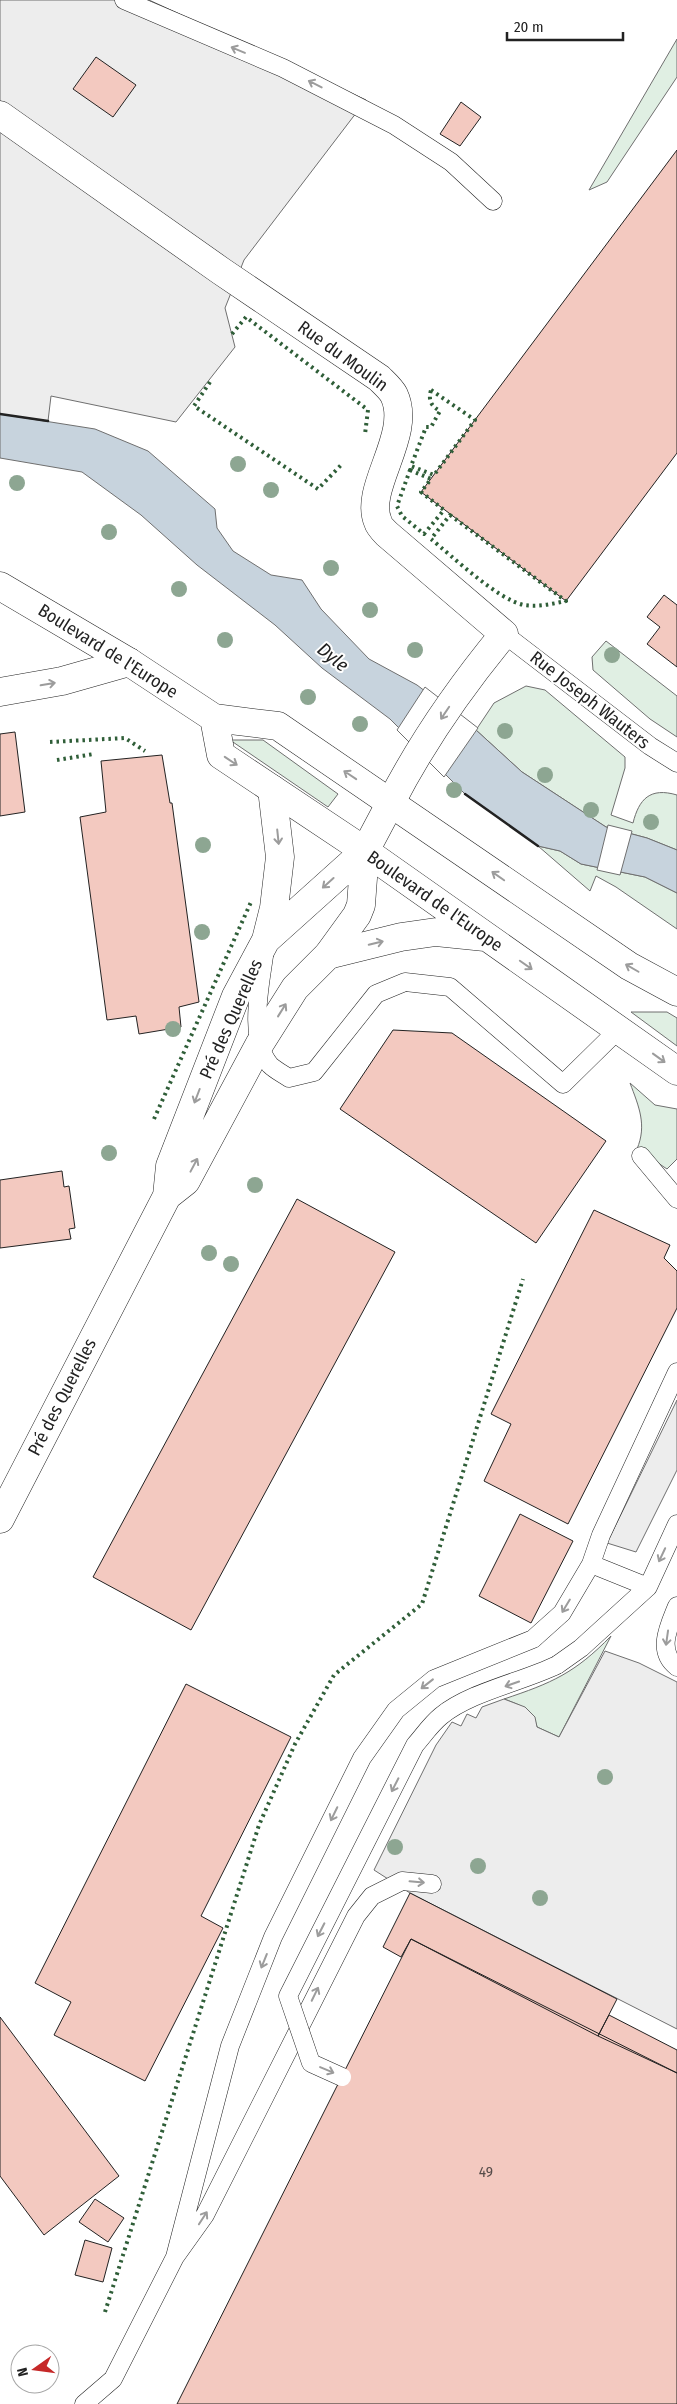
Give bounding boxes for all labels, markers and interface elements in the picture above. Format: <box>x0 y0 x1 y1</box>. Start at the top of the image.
scale bar <box>507 10 623 42</box>
text: 20 m <box>514 18 544 36</box>
one-way arrow <box>231 44 246 54</box>
one-way arrow <box>308 79 323 88</box>
street label: Rue du Moulin <box>294 316 392 396</box>
street label: Boulevard de l'Europe <box>34 599 182 703</box>
water label: Dyle <box>313 638 353 676</box>
street label: Rue Joseph Wauters <box>526 646 655 754</box>
one-way arrow <box>40 678 56 688</box>
one-way arrow <box>440 705 450 719</box>
one-way arrow <box>224 756 238 766</box>
one-way arrow <box>343 770 357 780</box>
one-way arrow <box>273 829 283 845</box>
street label: Boulevard de l'Europe <box>363 846 507 956</box>
one-way arrow <box>491 871 505 881</box>
one-way arrow <box>321 877 334 889</box>
one-way arrow <box>367 938 383 947</box>
street label: Pré des Querelles <box>195 955 267 1082</box>
one-way arrow <box>519 960 533 970</box>
one-way arrow <box>626 962 640 972</box>
one-way arrow <box>277 1003 287 1017</box>
one-way arrow <box>652 1053 666 1064</box>
one-way arrow <box>192 1088 201 1104</box>
one-way arrow <box>190 1158 199 1173</box>
street label: Pré des Querelles <box>23 1334 101 1459</box>
one-way arrow <box>657 1548 667 1563</box>
one-way arrow <box>560 1598 570 1612</box>
one-way arrow <box>661 1630 671 1646</box>
one-way arrow <box>421 1679 434 1690</box>
one-way arrow <box>505 1680 521 1689</box>
one-way arrow <box>390 1777 399 1792</box>
one-way arrow <box>329 1807 339 1822</box>
one-way arrow <box>409 1878 425 1887</box>
one-way arrow <box>316 1922 325 1937</box>
one-way arrow <box>259 1953 268 1968</box>
one-way arrow <box>310 1987 320 2002</box>
one-way arrow <box>319 2066 334 2076</box>
house number: 49 <box>479 2163 493 2181</box>
one-way arrow <box>198 2211 208 2225</box>
north arrow <box>10 2344 60 2394</box>
text: N <box>14 2366 32 2378</box>

